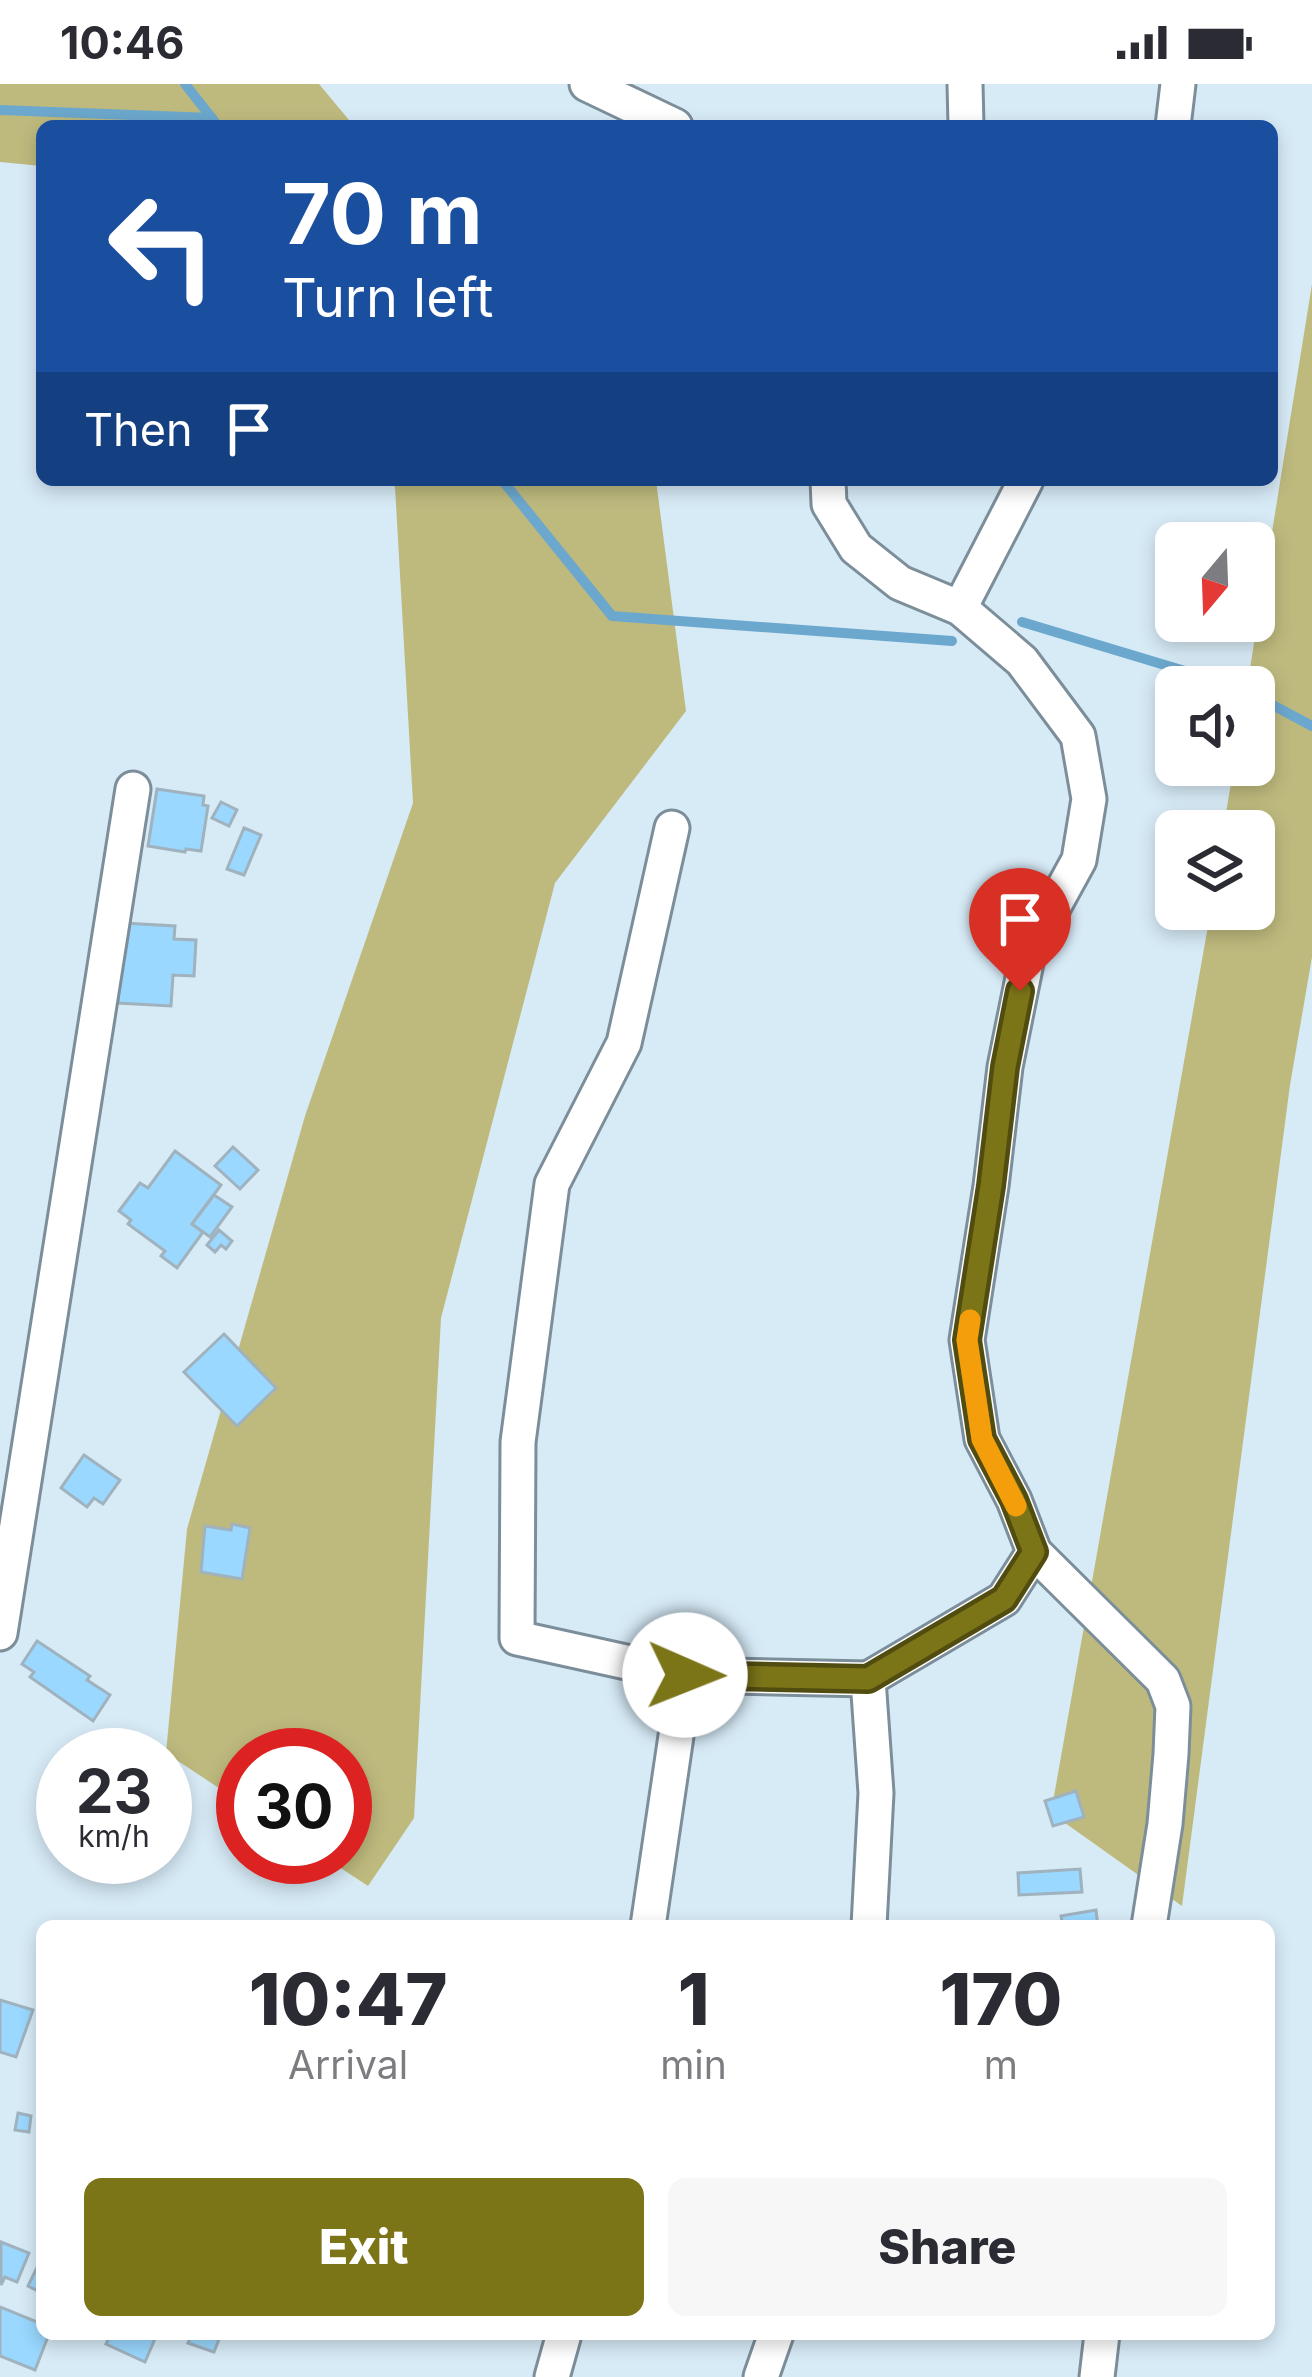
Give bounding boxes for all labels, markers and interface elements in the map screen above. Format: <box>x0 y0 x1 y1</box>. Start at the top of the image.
text: 10:46 <box>60 15 184 70</box>
text: 70 m <box>282 163 483 264</box>
icon: left <box>84 168 240 324</box>
text: Turn left <box>282 265 493 330</box>
icon: arrive <box>216 396 282 462</box>
text: Then <box>84 402 192 457</box>
north arrow <box>1155 522 1275 642</box>
map controls <box>1155 522 1275 930</box>
button: sound <box>1155 666 1275 786</box>
button: layers <box>1155 810 1275 930</box>
pin <box>969 868 1071 991</box>
icon: arrive <box>987 886 1053 952</box>
position arrow <box>622 1612 748 1738</box>
speed limit sign: 30 <box>216 1728 372 1884</box>
text: 23 <box>76 1755 152 1827</box>
text: km/h <box>78 1818 150 1854</box>
text: 10:47 <box>249 1955 448 2042</box>
text: 1 <box>678 1955 709 2042</box>
text: 170 <box>940 1955 1062 2042</box>
text: Arrival <box>288 2041 408 2088</box>
text: min <box>660 2041 727 2088</box>
text: m <box>984 2041 1018 2088</box>
button: Exit <box>84 2178 644 2316</box>
button: Share <box>668 2178 1227 2316</box>

